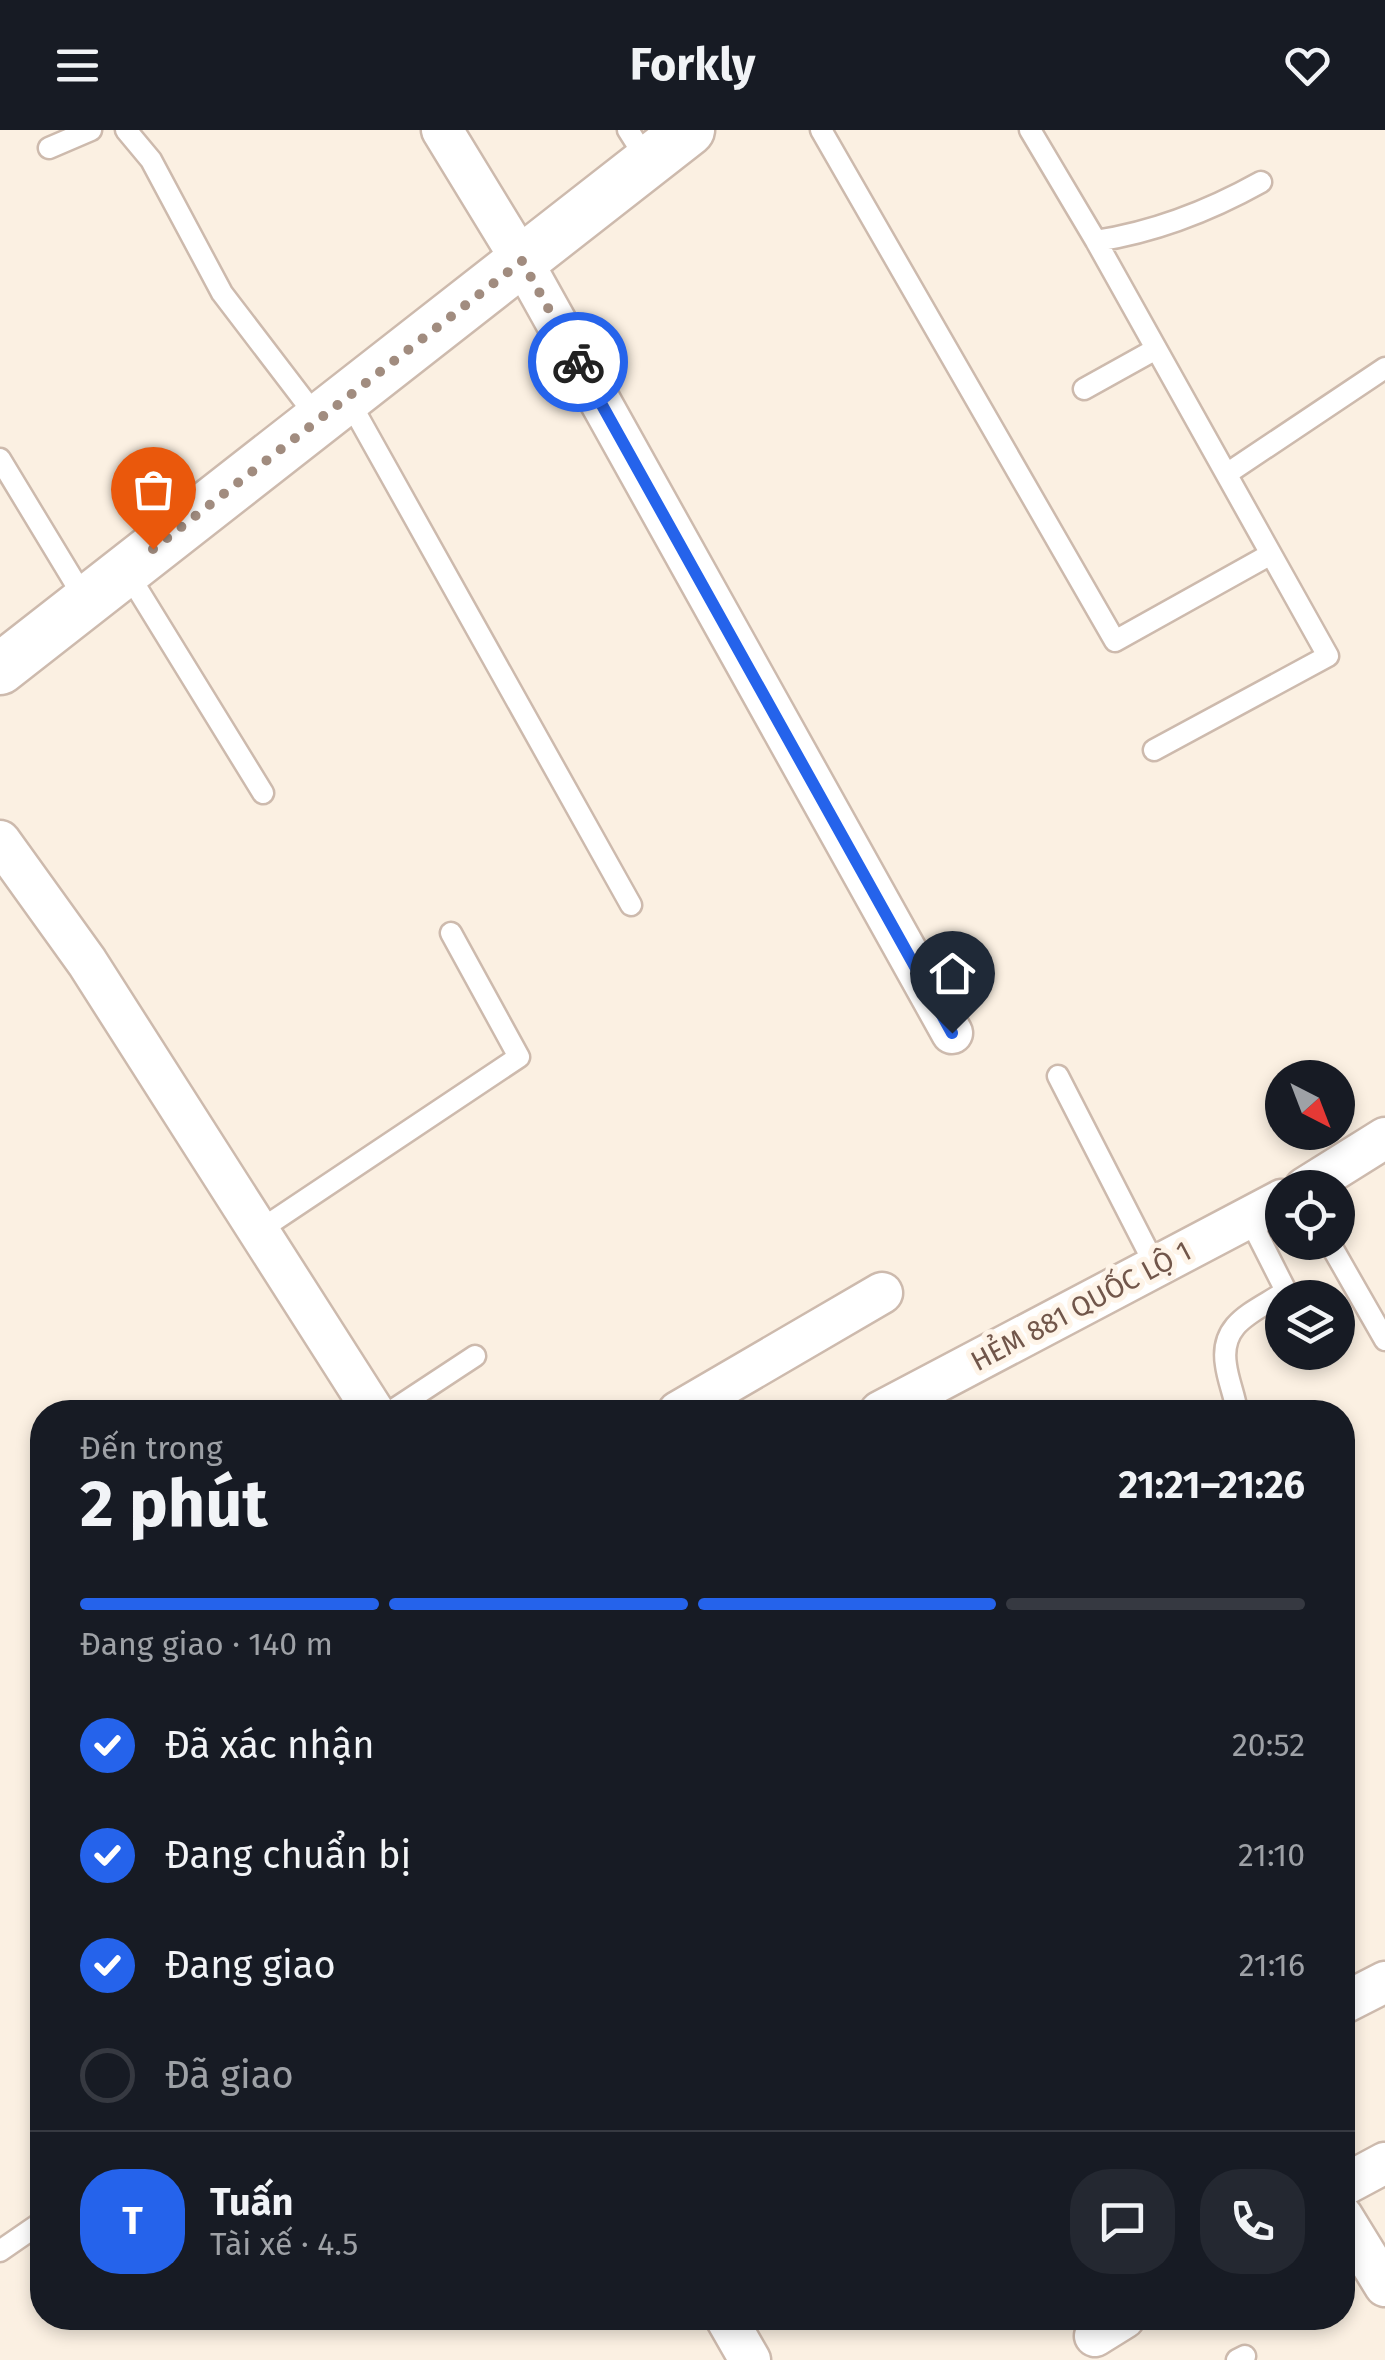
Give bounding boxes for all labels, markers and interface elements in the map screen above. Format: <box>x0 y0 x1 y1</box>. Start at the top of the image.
icon: menu <box>50 38 105 93</box>
text: Forkly <box>630 38 755 92</box>
icon: heart <box>1280 38 1335 93</box>
courier <box>528 312 628 412</box>
icon: bike <box>551 335 606 390</box>
pin <box>111 447 196 550</box>
icon: bag <box>126 462 181 517</box>
pin <box>910 931 995 1034</box>
icon: home <box>925 946 980 1001</box>
north arrow <box>1265 1060 1355 1150</box>
map controls <box>1265 1060 1355 1370</box>
button: locate <box>1265 1170 1355 1260</box>
street label: HẺM 881 QUỐC LỘ 1 <box>964 1231 1197 1378</box>
button: layers <box>1265 1280 1355 1370</box>
text: Đến trong <box>80 1429 223 1467</box>
text: 21:21–21:26 <box>1118 1462 1305 1508</box>
text: 2 phút <box>80 1465 268 1543</box>
text: Đang giao · 140 m <box>80 1625 333 1663</box>
icon: check <box>80 1718 135 1773</box>
text: Đã xác nhận <box>165 1722 375 1768</box>
text: 20:52 <box>1232 1726 1305 1764</box>
icon: check <box>80 1828 135 1883</box>
text: Đang chuẩn bị <box>165 1832 411 1878</box>
text: 21:10 <box>1238 1836 1305 1874</box>
icon: check <box>80 1938 135 1993</box>
text: Đang giao <box>165 1942 336 1988</box>
text: 21:16 <box>1239 1946 1305 1984</box>
text: Đã giao <box>165 2052 294 2098</box>
button: chat <box>1070 2169 1175 2274</box>
button: phone <box>1200 2169 1305 2274</box>
text: Tuấn <box>210 2179 294 2225</box>
text: T <box>122 2198 143 2244</box>
text: Tài xế · 4.5 <box>210 2225 358 2263</box>

